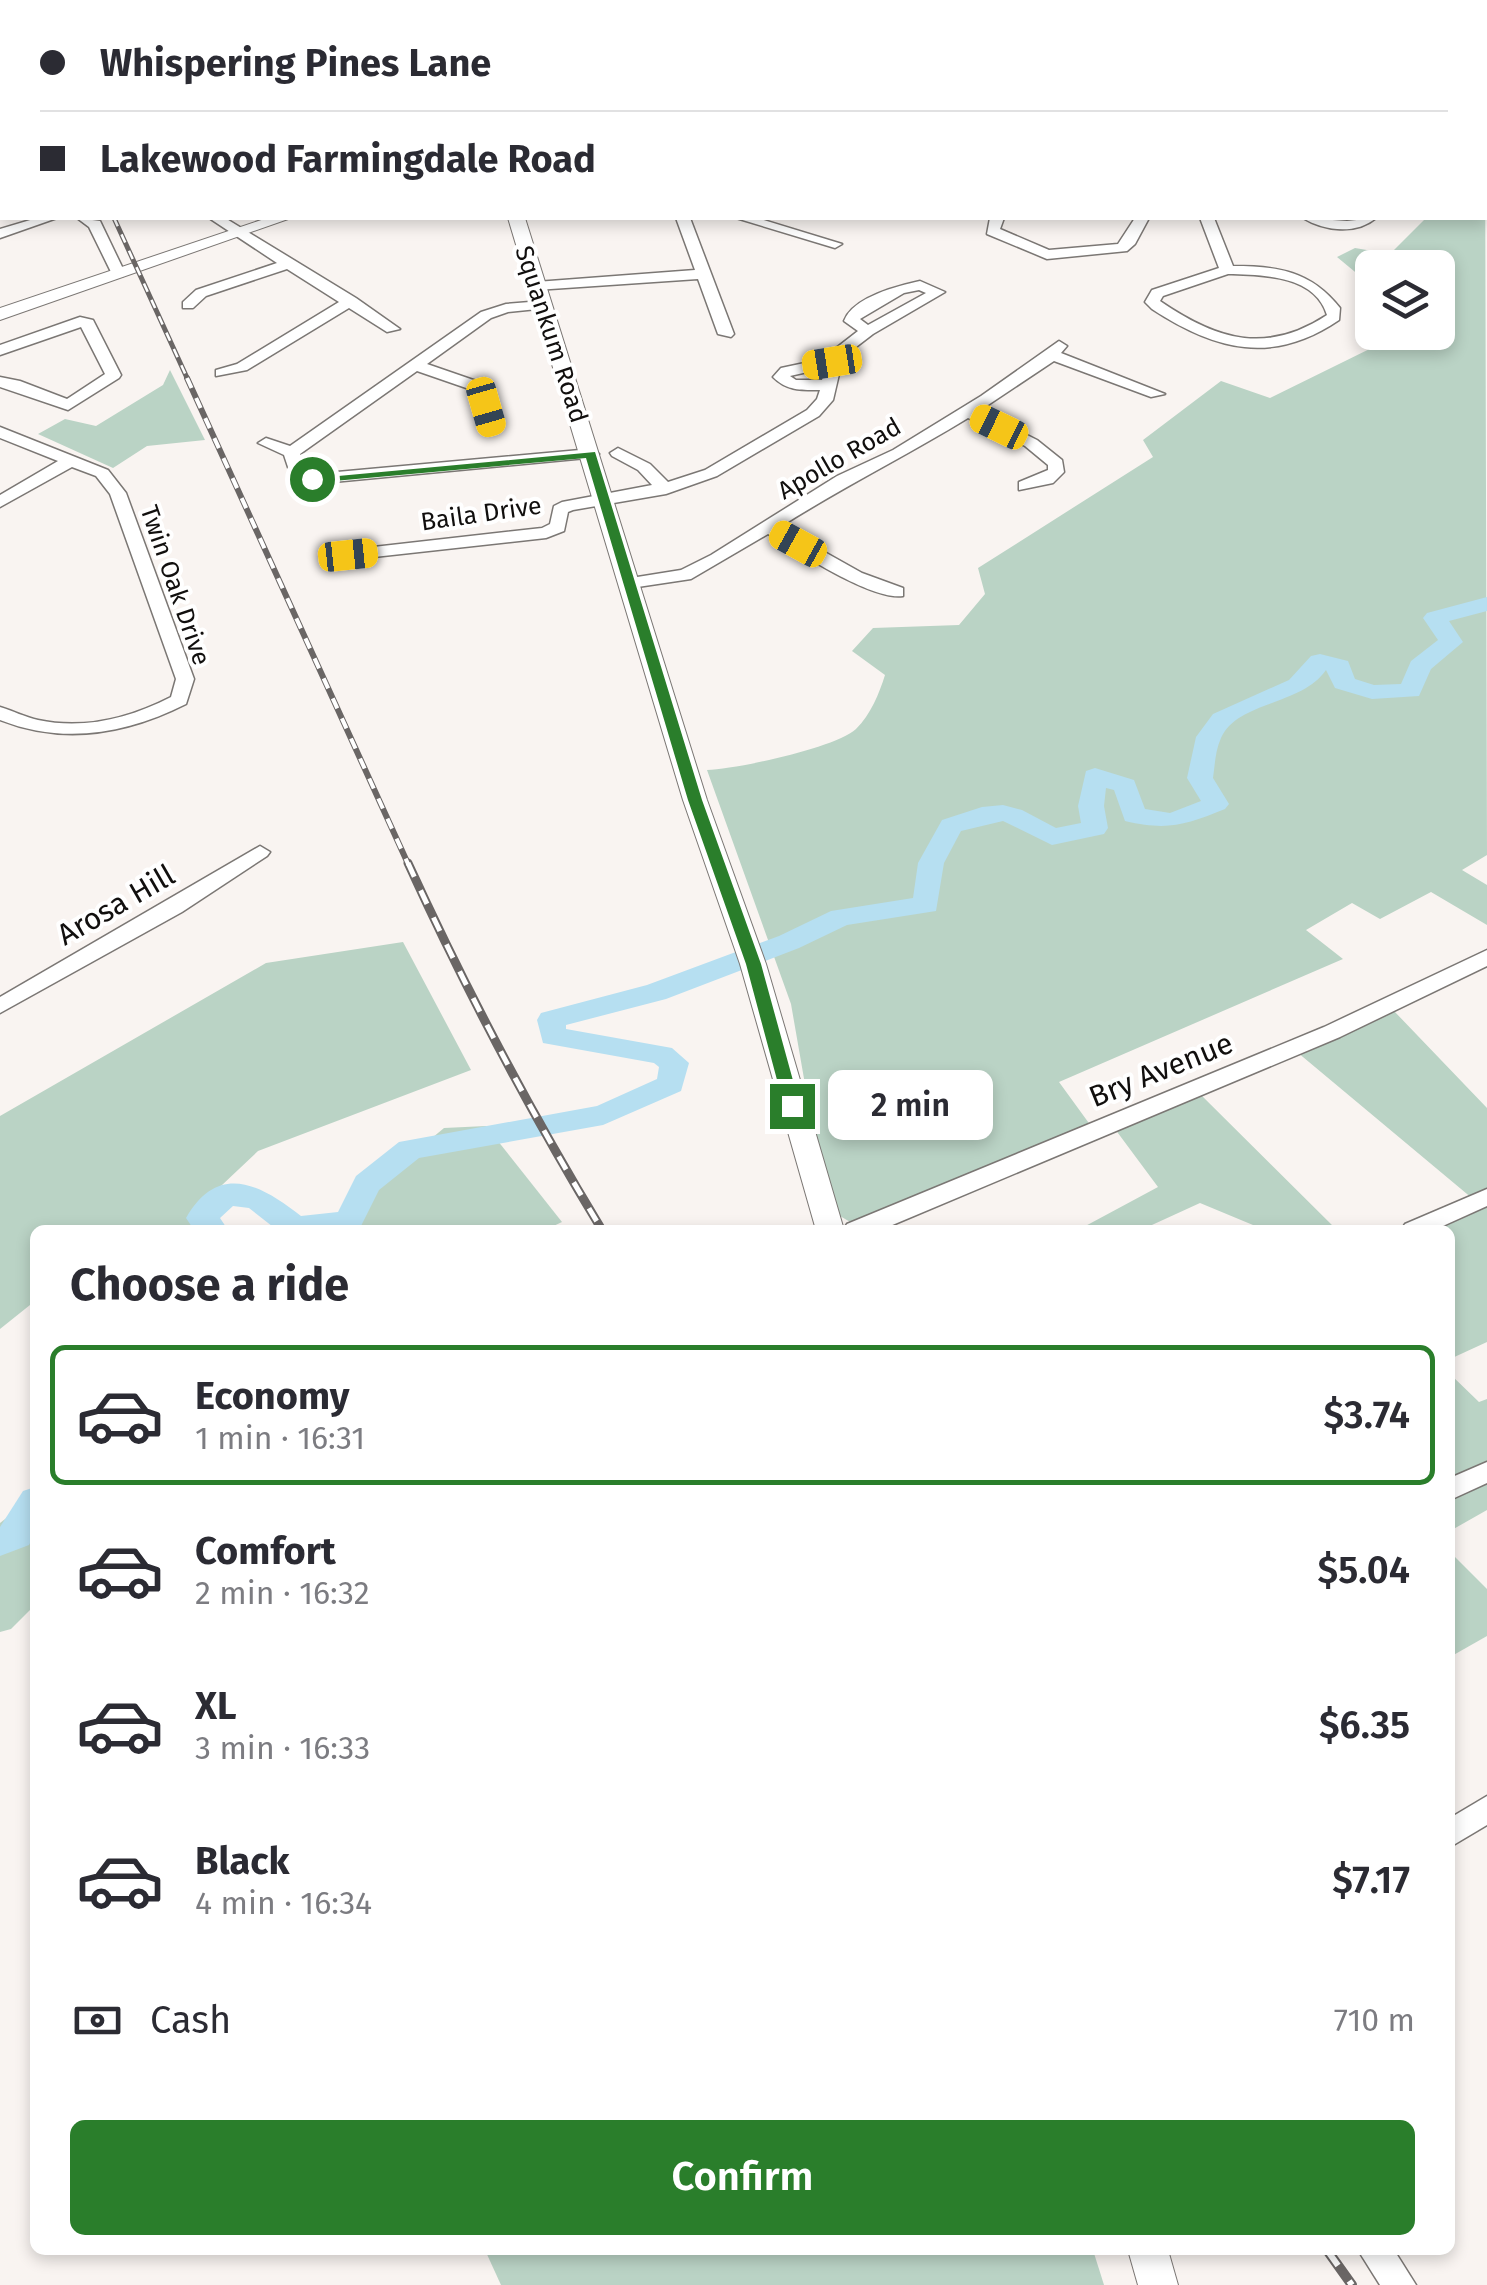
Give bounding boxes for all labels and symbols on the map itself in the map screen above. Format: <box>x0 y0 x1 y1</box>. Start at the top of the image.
street label: Squankum Road <box>508 242 594 427</box>
car <box>800 342 864 382</box>
car <box>463 374 509 440</box>
car <box>965 400 1033 454</box>
street label: Apollo Road <box>773 412 906 506</box>
route start <box>290 457 335 502</box>
street label: Baila Drive <box>419 491 544 537</box>
street label: Twin Oak Drive <box>134 501 216 669</box>
car <box>764 516 832 572</box>
car <box>317 537 379 573</box>
street label: Arosa Hill <box>51 857 181 953</box>
street label: Bry Avenue <box>1084 1025 1238 1115</box>
callout: 2 min <box>827 1071 992 1141</box>
route end <box>770 1084 815 1129</box>

